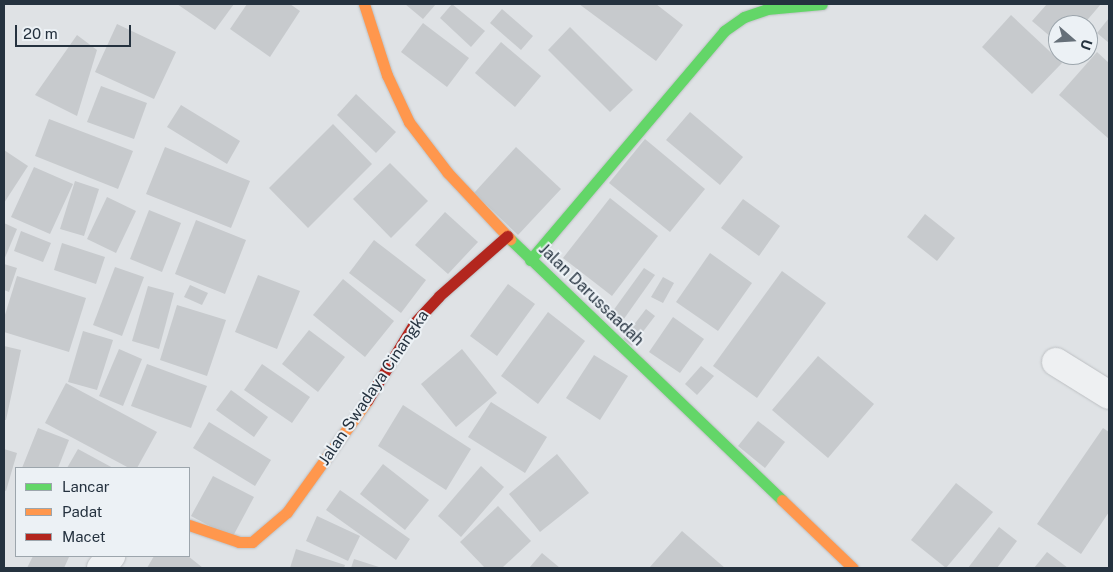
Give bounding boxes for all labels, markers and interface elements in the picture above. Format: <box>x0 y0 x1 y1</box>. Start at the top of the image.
scale bar <box>18 15 134 47</box>
north arrow <box>1048 15 1098 65</box>
text: 20 m <box>23 25 58 42</box>
text: U <box>1077 37 1095 52</box>
street label: Jalan Darussaadah <box>534 240 648 350</box>
street label: Jalan Swadaya Cinangka <box>315 307 433 469</box>
legend <box>15 467 190 557</box>
text: Lancar <box>62 478 110 495</box>
text: Padat <box>62 503 102 520</box>
text: Macet <box>62 528 106 545</box>

